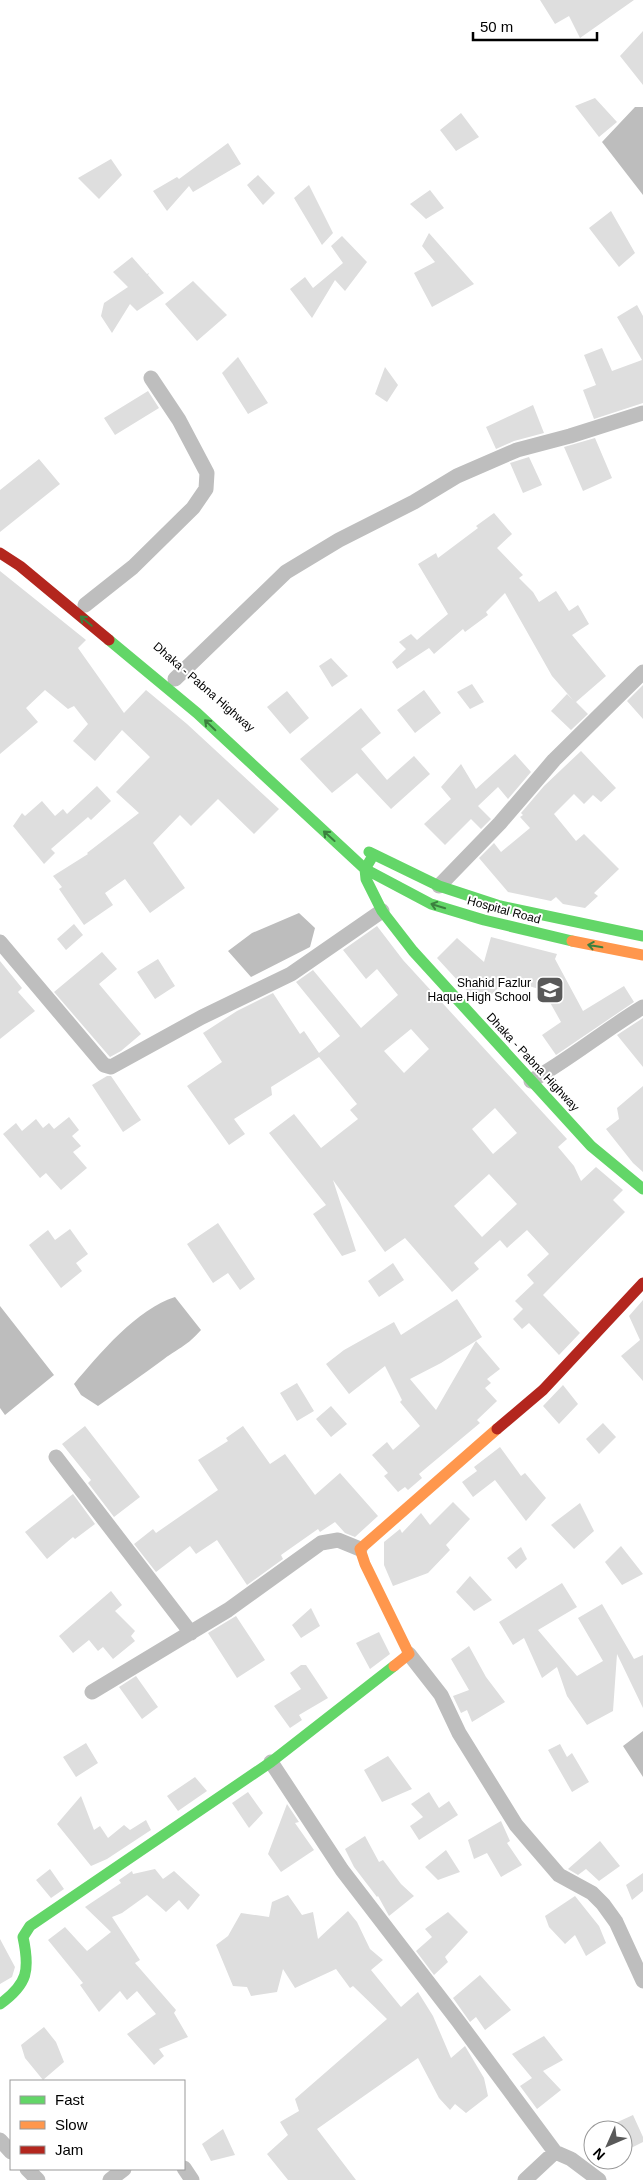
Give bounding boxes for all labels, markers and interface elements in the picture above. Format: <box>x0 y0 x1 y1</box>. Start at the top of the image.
scale bar <box>473 10 597 42</box>
text: 50 m <box>480 18 513 35</box>
one-way arrow <box>80 615 93 626</box>
street label: Dhaka - Pabna Highway <box>151 639 257 735</box>
one-way arrow <box>204 719 217 731</box>
one-way arrow <box>322 830 335 842</box>
street label: Hospital Road <box>466 893 542 927</box>
one-way arrow <box>430 901 446 910</box>
one-way arrow <box>587 941 603 951</box>
school or university icon: Shahid Fazlur Haque High School <box>535 975 565 1005</box>
place label: Shahid Fazlur Haque High School <box>428 976 531 1004</box>
street label: Dhaka - Pabna Highway <box>484 1010 582 1114</box>
legend <box>10 2080 185 2170</box>
text: Fast <box>55 2091 85 2108</box>
text: Slow <box>55 2116 88 2133</box>
north arrow <box>583 2120 633 2170</box>
text: Jam <box>55 2141 83 2158</box>
text: N <box>590 2145 608 2163</box>

